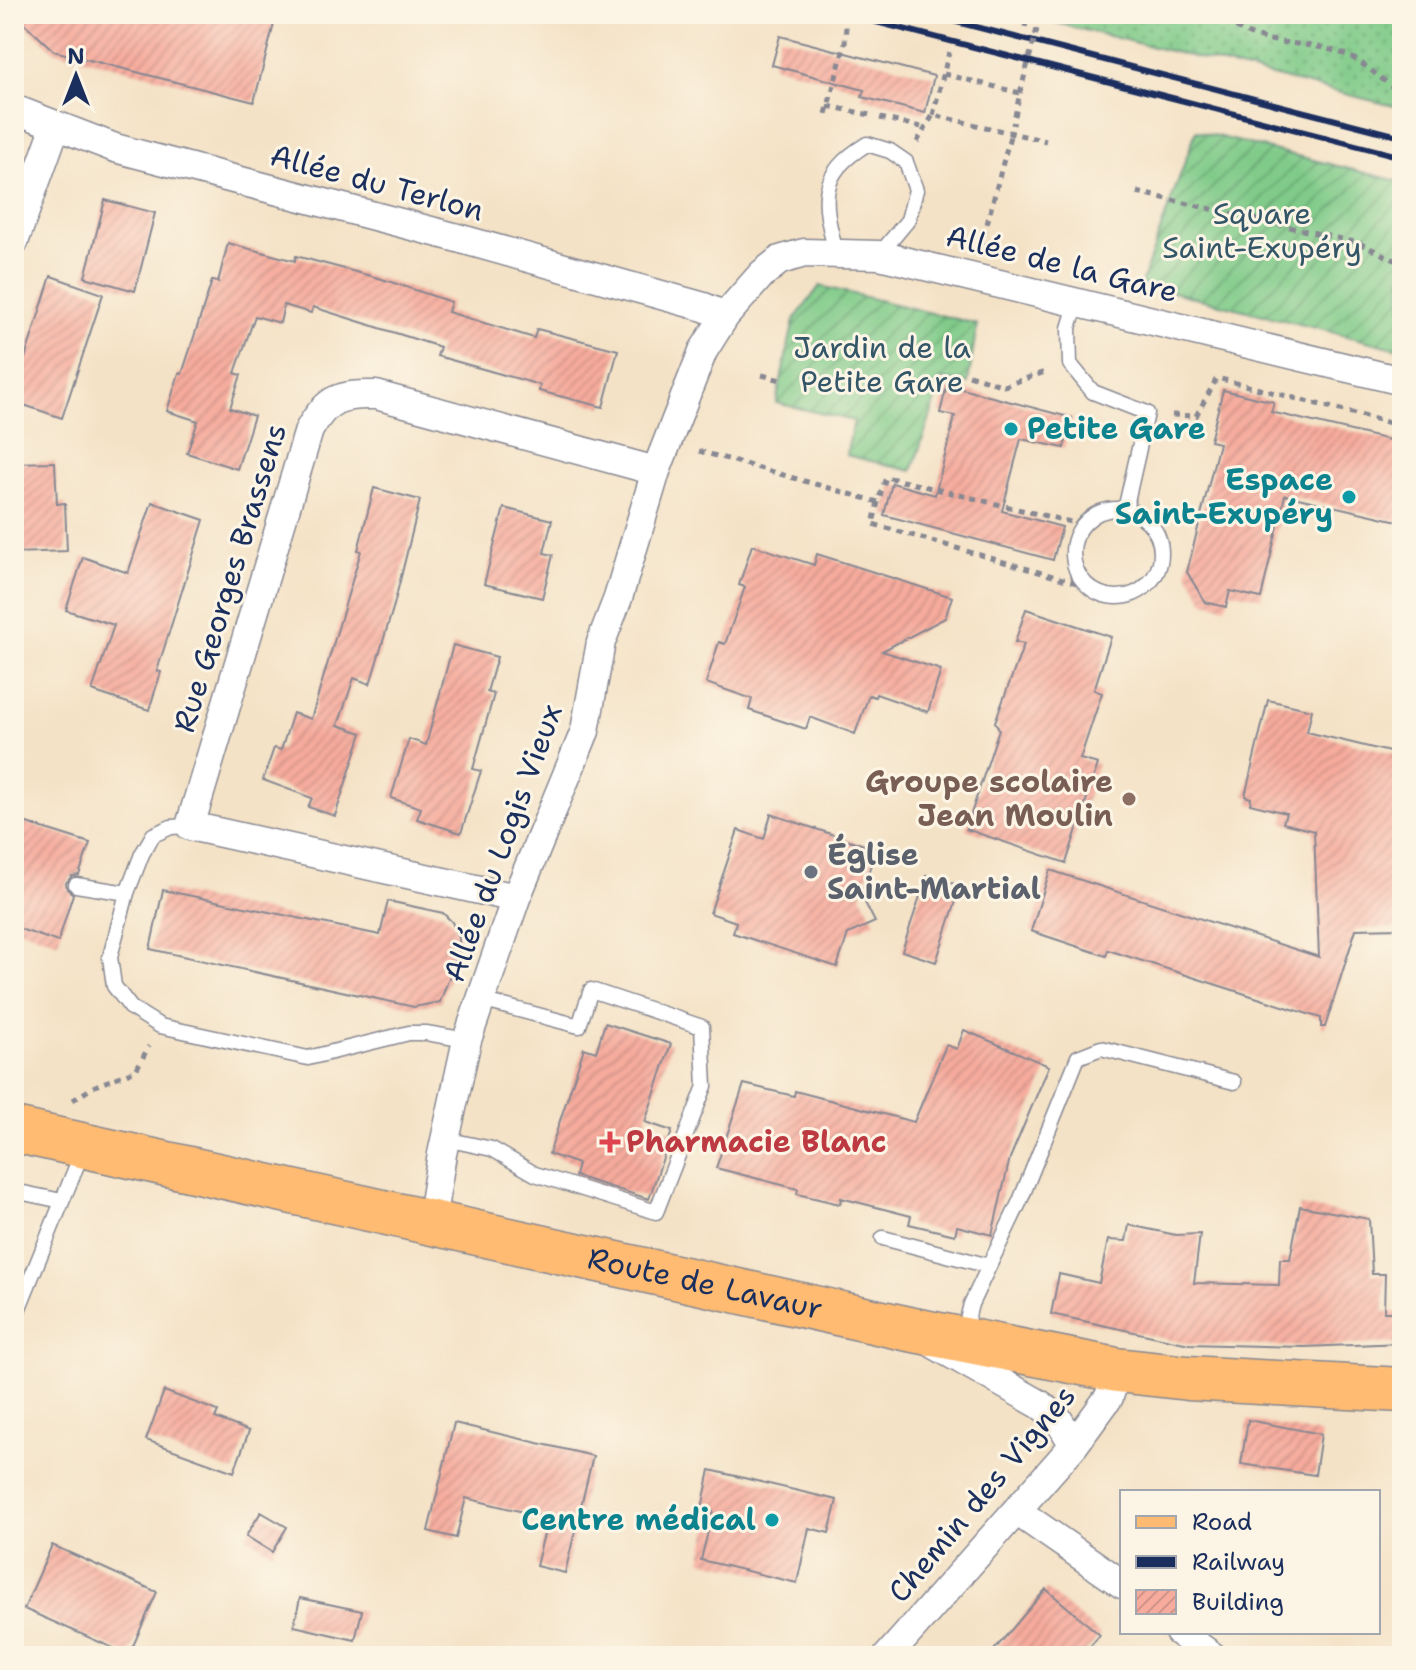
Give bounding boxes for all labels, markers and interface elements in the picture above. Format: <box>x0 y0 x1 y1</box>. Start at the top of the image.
north arrow <box>36 36 116 116</box>
text: N <box>67 42 85 71</box>
street label: Allée du Terlon <box>266 134 488 231</box>
park label: Square Saint-Exupéry <box>1162 193 1362 268</box>
street label: Allée de la Gare <box>942 215 1182 312</box>
park label: Jardin de la Petite Gare <box>793 327 971 402</box>
place label: Petite Gare <box>1027 408 1206 449</box>
street label: Rue Georges Brassens <box>163 418 296 737</box>
marker: Petite Gare <box>1002 420 1020 438</box>
place label: Espace Saint-Exupéry <box>1115 459 1333 534</box>
marker: Espace Saint-Exupéry <box>1340 488 1358 506</box>
street label: Allée du Logis Vieux <box>433 698 572 987</box>
place label: Groupe scolaire Jean Moulin <box>865 761 1113 836</box>
marker: Groupe scolaire Jean Moulin <box>1120 790 1138 808</box>
place label: Église Saint-Martial <box>827 833 1041 909</box>
marker: Église Saint-Martial <box>802 863 820 881</box>
place label: Pharmacie Blanc <box>626 1121 887 1162</box>
marker: Pharmacie Blanc <box>601 1133 619 1151</box>
street label: Route de Lavaur <box>584 1237 827 1329</box>
street label: Chemin des Vignes <box>878 1376 1085 1611</box>
legend <box>1120 1490 1380 1634</box>
place label: Centre médical <box>521 1499 756 1540</box>
text: Road <box>1192 1506 1252 1538</box>
marker: Centre médical <box>763 1511 781 1529</box>
text: Railway <box>1192 1546 1285 1578</box>
text: Building <box>1192 1586 1284 1618</box>

